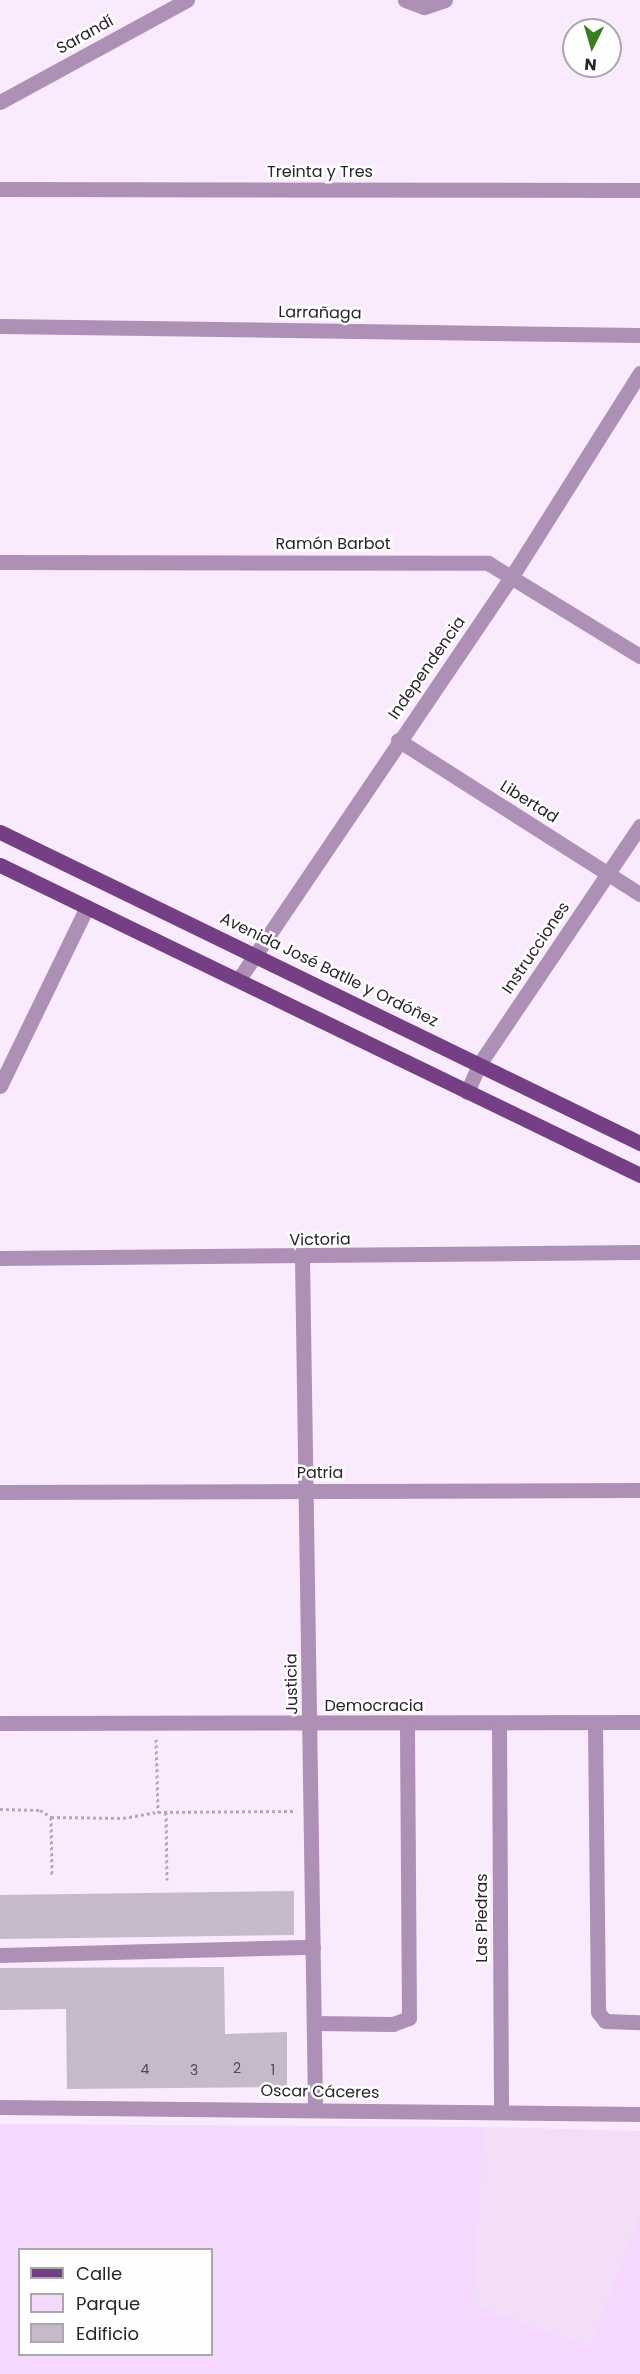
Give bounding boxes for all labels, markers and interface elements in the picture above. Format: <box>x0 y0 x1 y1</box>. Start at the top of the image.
street label: Sarandí <box>53 12 117 58</box>
north arrow <box>562 18 622 78</box>
text: N <box>584 52 598 76</box>
street label: Treinta y Tres <box>267 162 373 182</box>
street label: Larrañaga <box>278 303 362 323</box>
street label: Ramón Barbot <box>275 534 391 554</box>
street label: Independencia <box>384 613 470 723</box>
street label: Libertad <box>496 777 562 827</box>
street label: Instrucciones <box>498 898 574 998</box>
street label: Avenida José Batlle y Ordóñez <box>217 909 441 1031</box>
street label: Victoria <box>289 1230 351 1250</box>
street label: Patria <box>297 1463 343 1483</box>
street label: Justicia <box>282 1653 302 1715</box>
street label: Democracia <box>325 1696 423 1716</box>
street label: Las Piedras <box>472 1873 492 1963</box>
house number: 2 <box>233 2060 241 2076</box>
house number: 4 <box>141 2061 149 2077</box>
house number: 3 <box>190 2062 198 2078</box>
house number: 1 <box>271 2062 275 2078</box>
street label: Oscar Cáceres <box>260 2081 380 2103</box>
legend <box>18 2248 213 2356</box>
text: Calle <box>76 2261 122 2286</box>
text: Parque <box>76 2291 140 2316</box>
text: Edificio <box>76 2321 139 2346</box>

